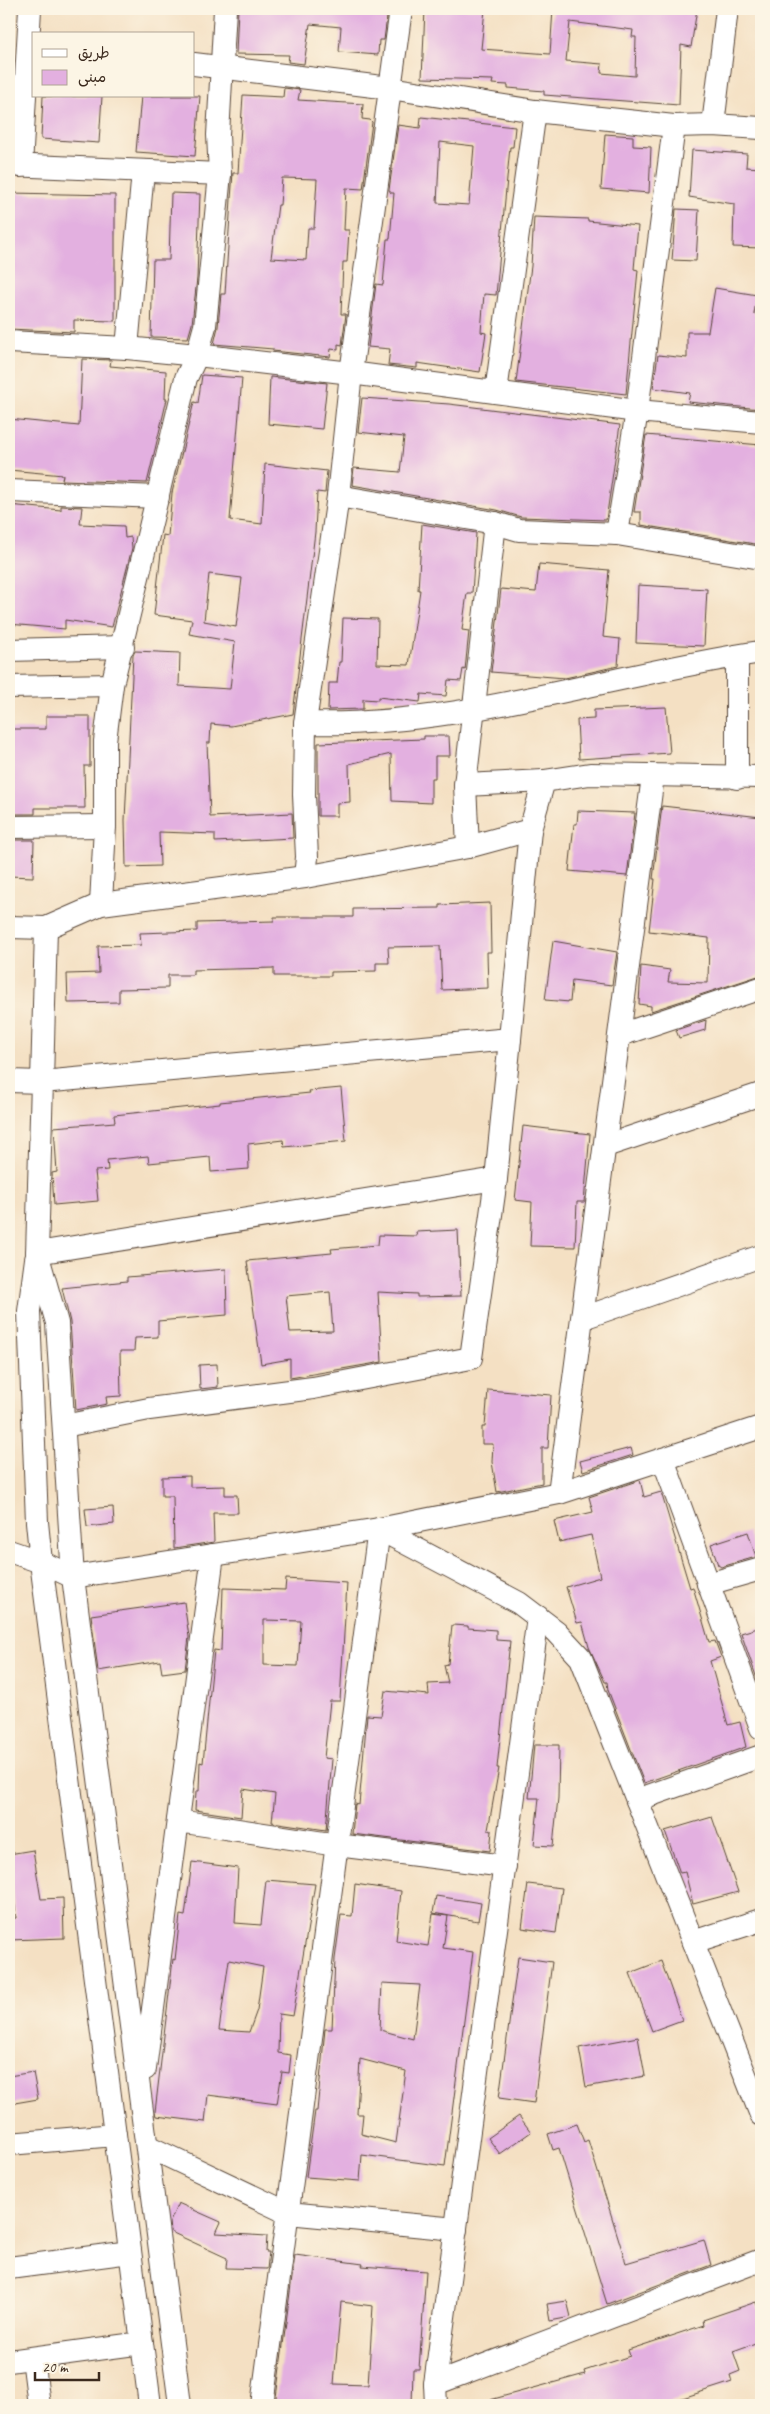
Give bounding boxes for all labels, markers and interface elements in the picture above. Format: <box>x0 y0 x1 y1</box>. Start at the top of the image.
legend <box>32 32 195 98</box>
text: طريق <box>78 44 110 63</box>
text: مبنى <box>78 68 106 87</box>
scale bar <box>35 2349 99 2381</box>
text: 20 m <box>42 2358 69 2377</box>

